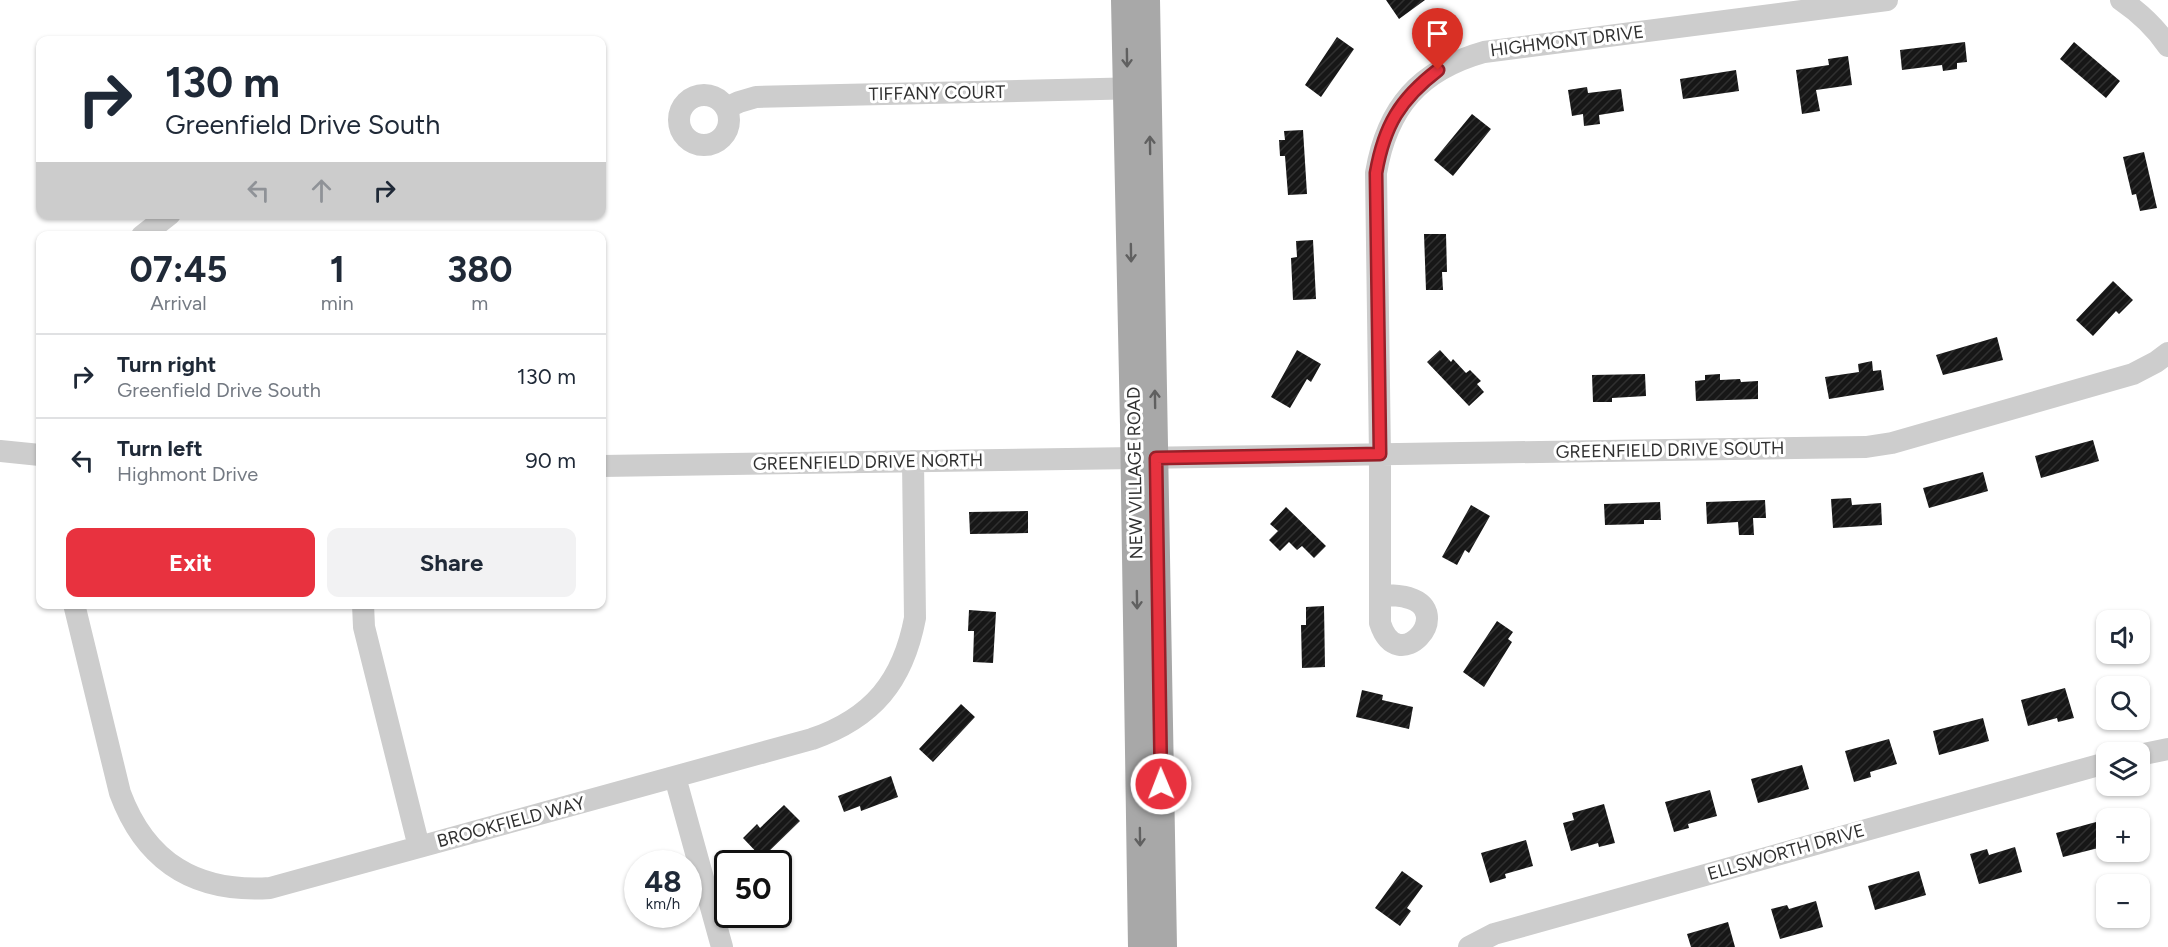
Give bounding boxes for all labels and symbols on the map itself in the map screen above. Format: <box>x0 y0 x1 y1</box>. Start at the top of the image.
pin <box>1412 8 1463 70</box>
street label: HIGHMONT DRIVE <box>1489 21 1645 61</box>
one-way arrow <box>1121 48 1133 68</box>
street label: TIFFANY COURT <box>869 81 1006 105</box>
one-way arrow <box>1145 136 1156 156</box>
one-way arrow <box>1125 243 1137 263</box>
street label: NEW VILLAGE ROAD <box>1122 386 1148 560</box>
one-way arrow <box>1149 390 1161 410</box>
street label: GREENFIELD DRIVE SOUTH <box>1555 437 1785 463</box>
street label: GREENFIELD DRIVE NORTH <box>753 449 983 475</box>
one-way arrow <box>1131 589 1142 609</box>
position arrow <box>1129 752 1193 816</box>
street label: BROOKFIELD WAY <box>435 792 587 852</box>
street label: ELLSWORTH DRIVE <box>1705 819 1867 885</box>
one-way arrow <box>1134 826 1146 846</box>
speed limit sign: 50 <box>714 850 792 928</box>

